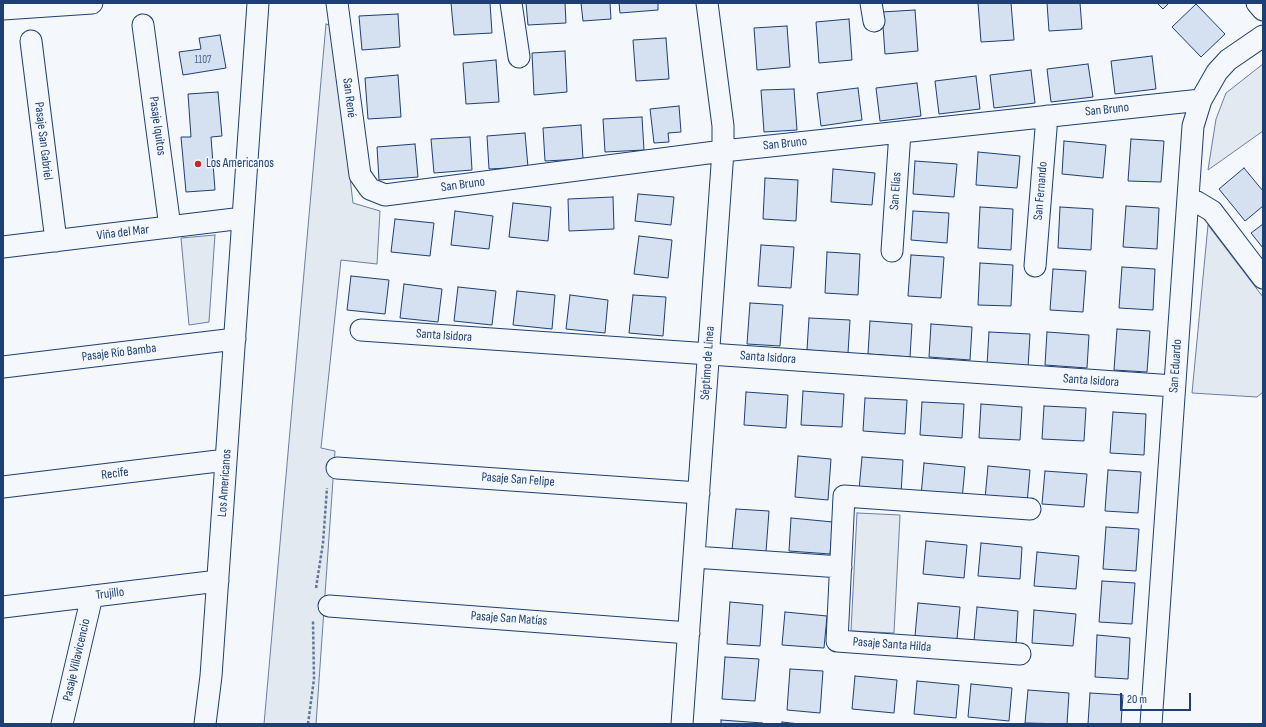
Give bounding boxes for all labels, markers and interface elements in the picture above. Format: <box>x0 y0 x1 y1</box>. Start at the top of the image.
house number: 1107 <box>195 53 211 67</box>
street label: San René <box>339 77 359 119</box>
street label: Pasaje Iquitos <box>145 96 169 156</box>
street label: San Bruno <box>1084 100 1130 120</box>
street label: Pasaje San Gabriel <box>30 101 56 181</box>
street label: San Bruno <box>762 134 808 154</box>
place label: Los Americanos <box>206 156 274 172</box>
marker: Los Americanos <box>193 159 203 169</box>
street label: San Fernando <box>1031 161 1051 221</box>
street label: San Elías <box>887 171 905 211</box>
street label: San Bruno <box>440 174 486 196</box>
street label: Viña del Mar <box>96 222 150 244</box>
street label: Séptimo de Línea <box>698 325 718 401</box>
street label: Santa Isidora <box>415 326 473 346</box>
street label: San Eduardo <box>1166 339 1186 393</box>
street label: Pasaje Río Bamba <box>81 341 157 365</box>
street label: Santa Isidora <box>739 348 797 368</box>
street label: Santa Isidora <box>1062 371 1120 391</box>
street label: Los Americanos <box>215 449 235 517</box>
street label: Recife <box>100 465 130 483</box>
street label: Pasaje San Felipe <box>481 470 555 490</box>
street label: Trujillo <box>95 585 125 603</box>
street label: Pasaje San Matías <box>470 609 548 629</box>
street label: Pasaje Villavicencio <box>60 617 94 703</box>
street label: Pasaje Santa Hilda <box>852 634 932 656</box>
scale bar <box>1122 685 1193 711</box>
text: 20 m <box>1127 692 1147 707</box>

